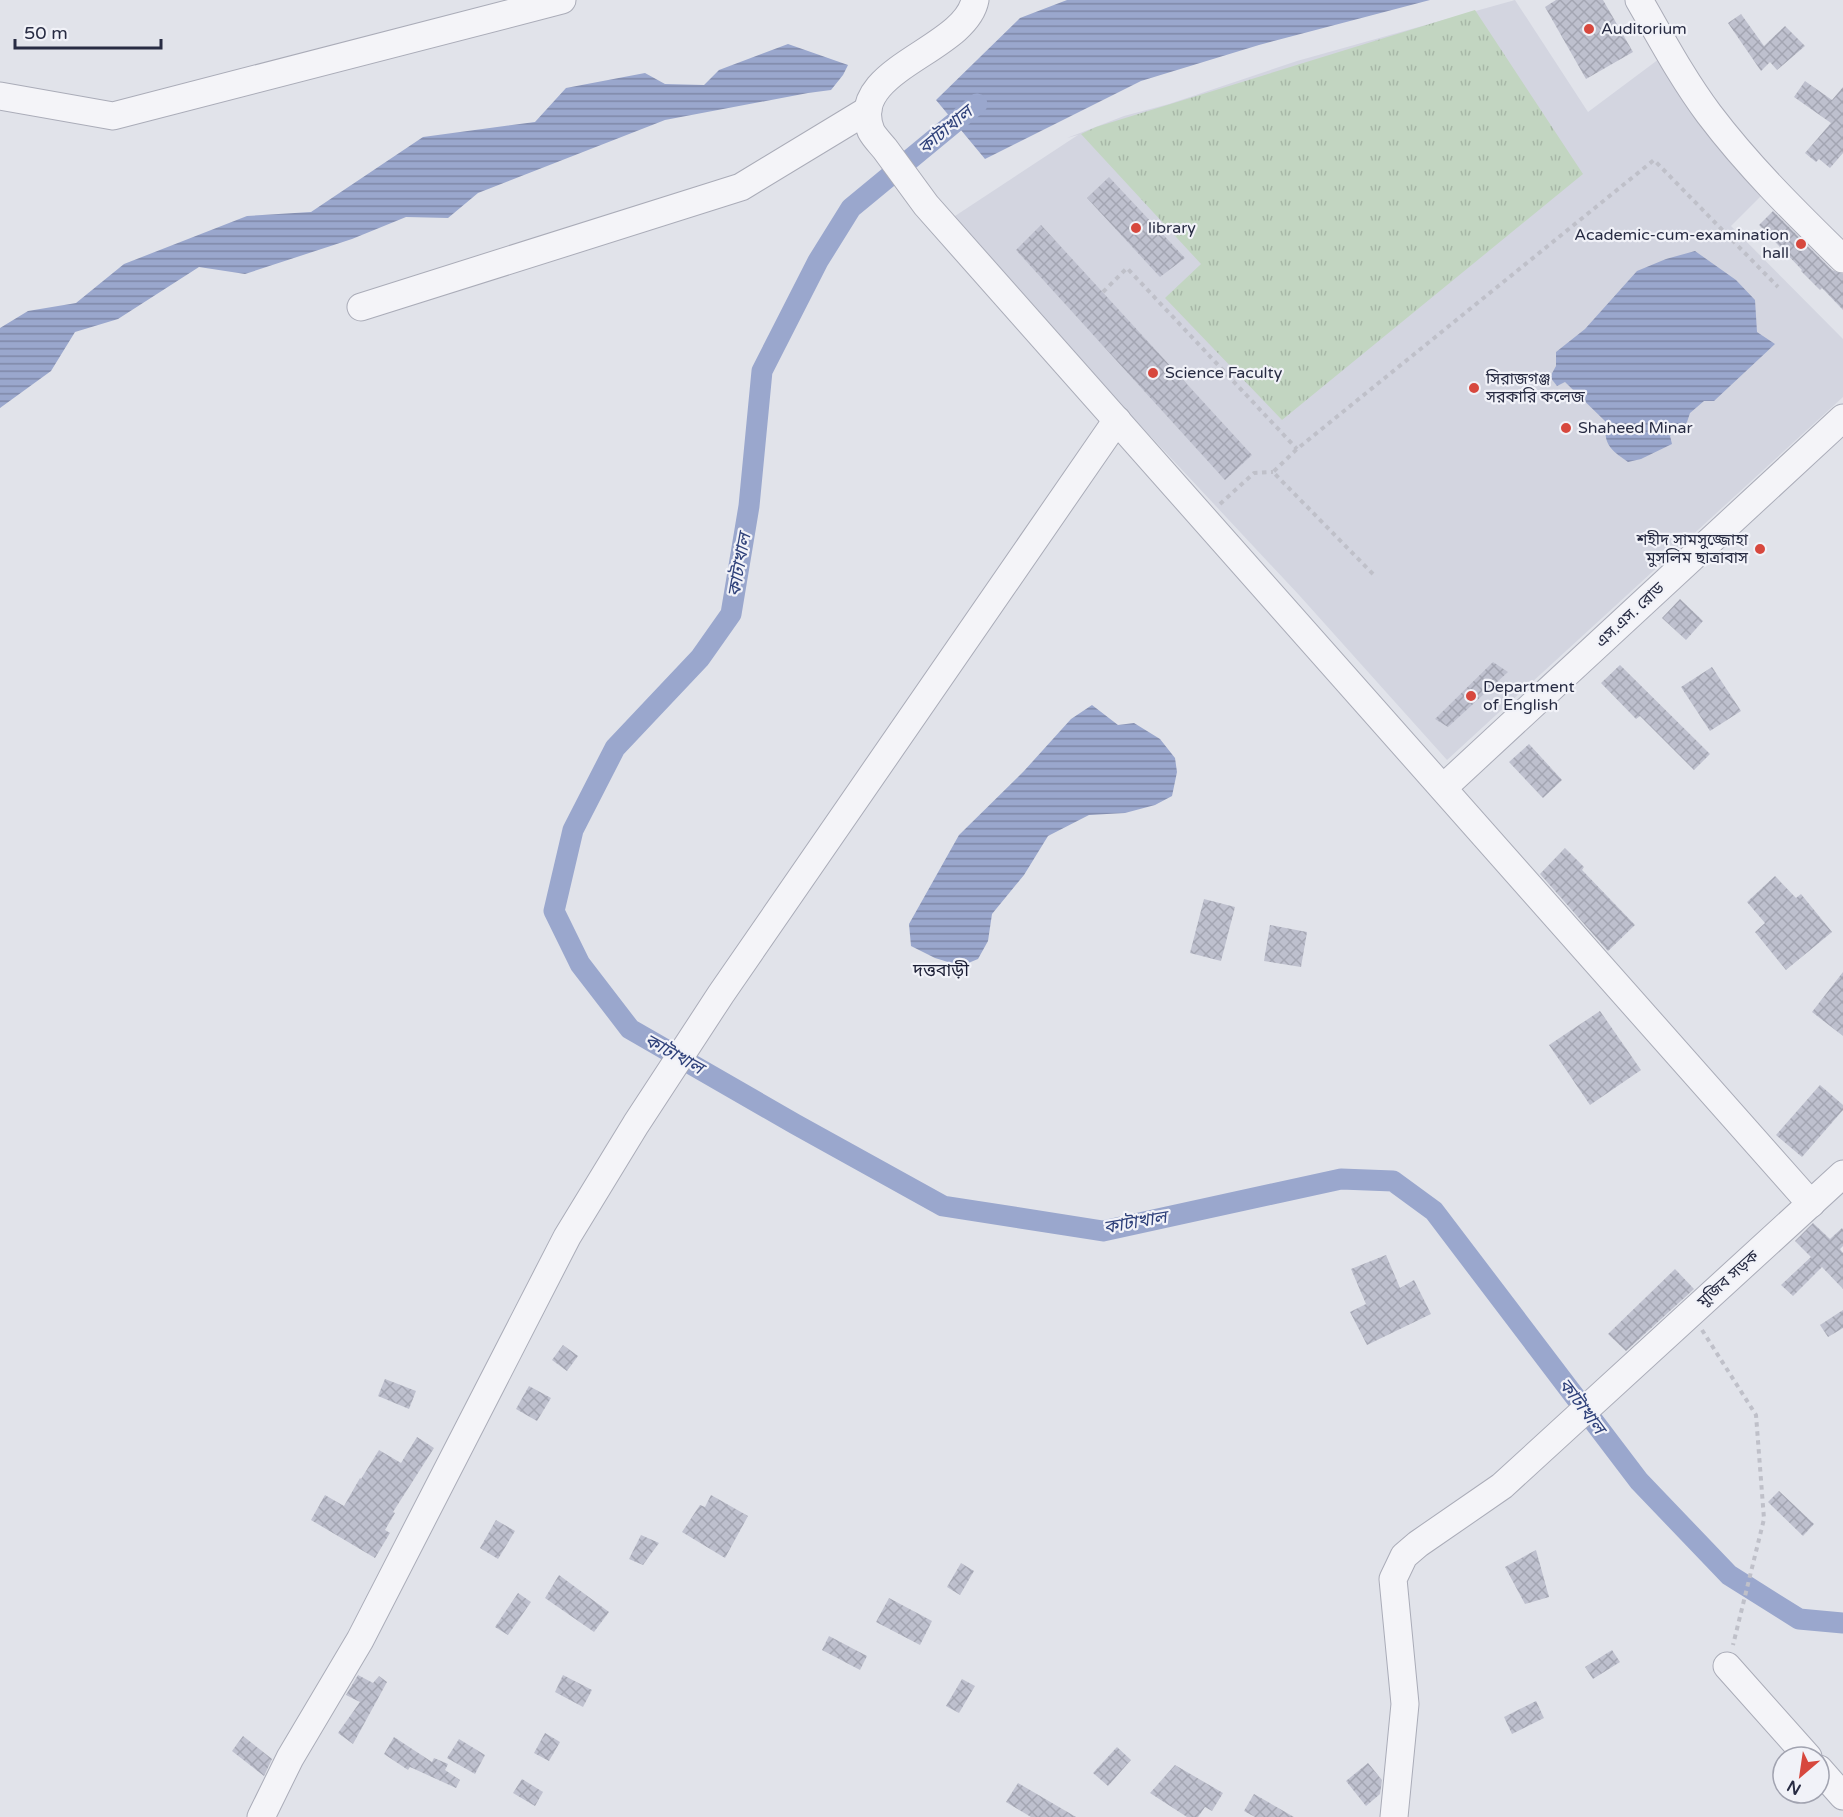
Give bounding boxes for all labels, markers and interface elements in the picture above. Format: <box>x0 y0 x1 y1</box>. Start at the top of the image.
scale bar <box>15 12 160 50</box>
place label: Auditorium <box>1601 19 1687 39</box>
text: 50 m <box>24 22 68 44</box>
marker: Auditorium <box>1582 22 1596 36</box>
water label: কাটাখাল <box>913 99 979 159</box>
place label: library <box>1148 218 1196 238</box>
marker: library <box>1129 221 1143 235</box>
place label: Academic-cum-examination hall <box>1574 225 1789 263</box>
marker: Academic-cum-examination hall <box>1794 237 1808 251</box>
place label: Science Faculty <box>1165 363 1283 383</box>
marker: Science Faculty <box>1146 366 1160 380</box>
place label: সিরাজগঞ্জ সরকারি কলেজ <box>1485 369 1585 407</box>
marker: সিরাজগঞ্জ সরকারি কলেজ <box>1467 381 1481 395</box>
place label: Shaheed Minar <box>1578 418 1694 438</box>
marker: Shaheed Minar <box>1559 421 1573 435</box>
water label: কাটাখাল <box>723 528 756 598</box>
place label: শহীদ সামসুজ্জোহা মুসলিম ছাত্রাবাস <box>1635 530 1749 568</box>
marker: শহীদ সামসুজ্জোহা মুসলিম ছাত্রাবাস <box>1753 542 1767 556</box>
street label: এস.এস. রোড <box>1591 578 1669 652</box>
place label: Department of English <box>1483 677 1575 715</box>
marker: Department of English <box>1464 689 1478 703</box>
district label: দত্তবাড়ী <box>912 959 969 981</box>
water label: কাটাখাল <box>641 1029 711 1081</box>
water label: কাটাখাল <box>1102 1205 1172 1238</box>
street label: মুজিব সড়ক <box>1692 1245 1764 1312</box>
water label: কাটাখাল <box>1554 1374 1612 1441</box>
north arrow <box>1771 1745 1831 1805</box>
text: N <box>1784 1775 1805 1799</box>

